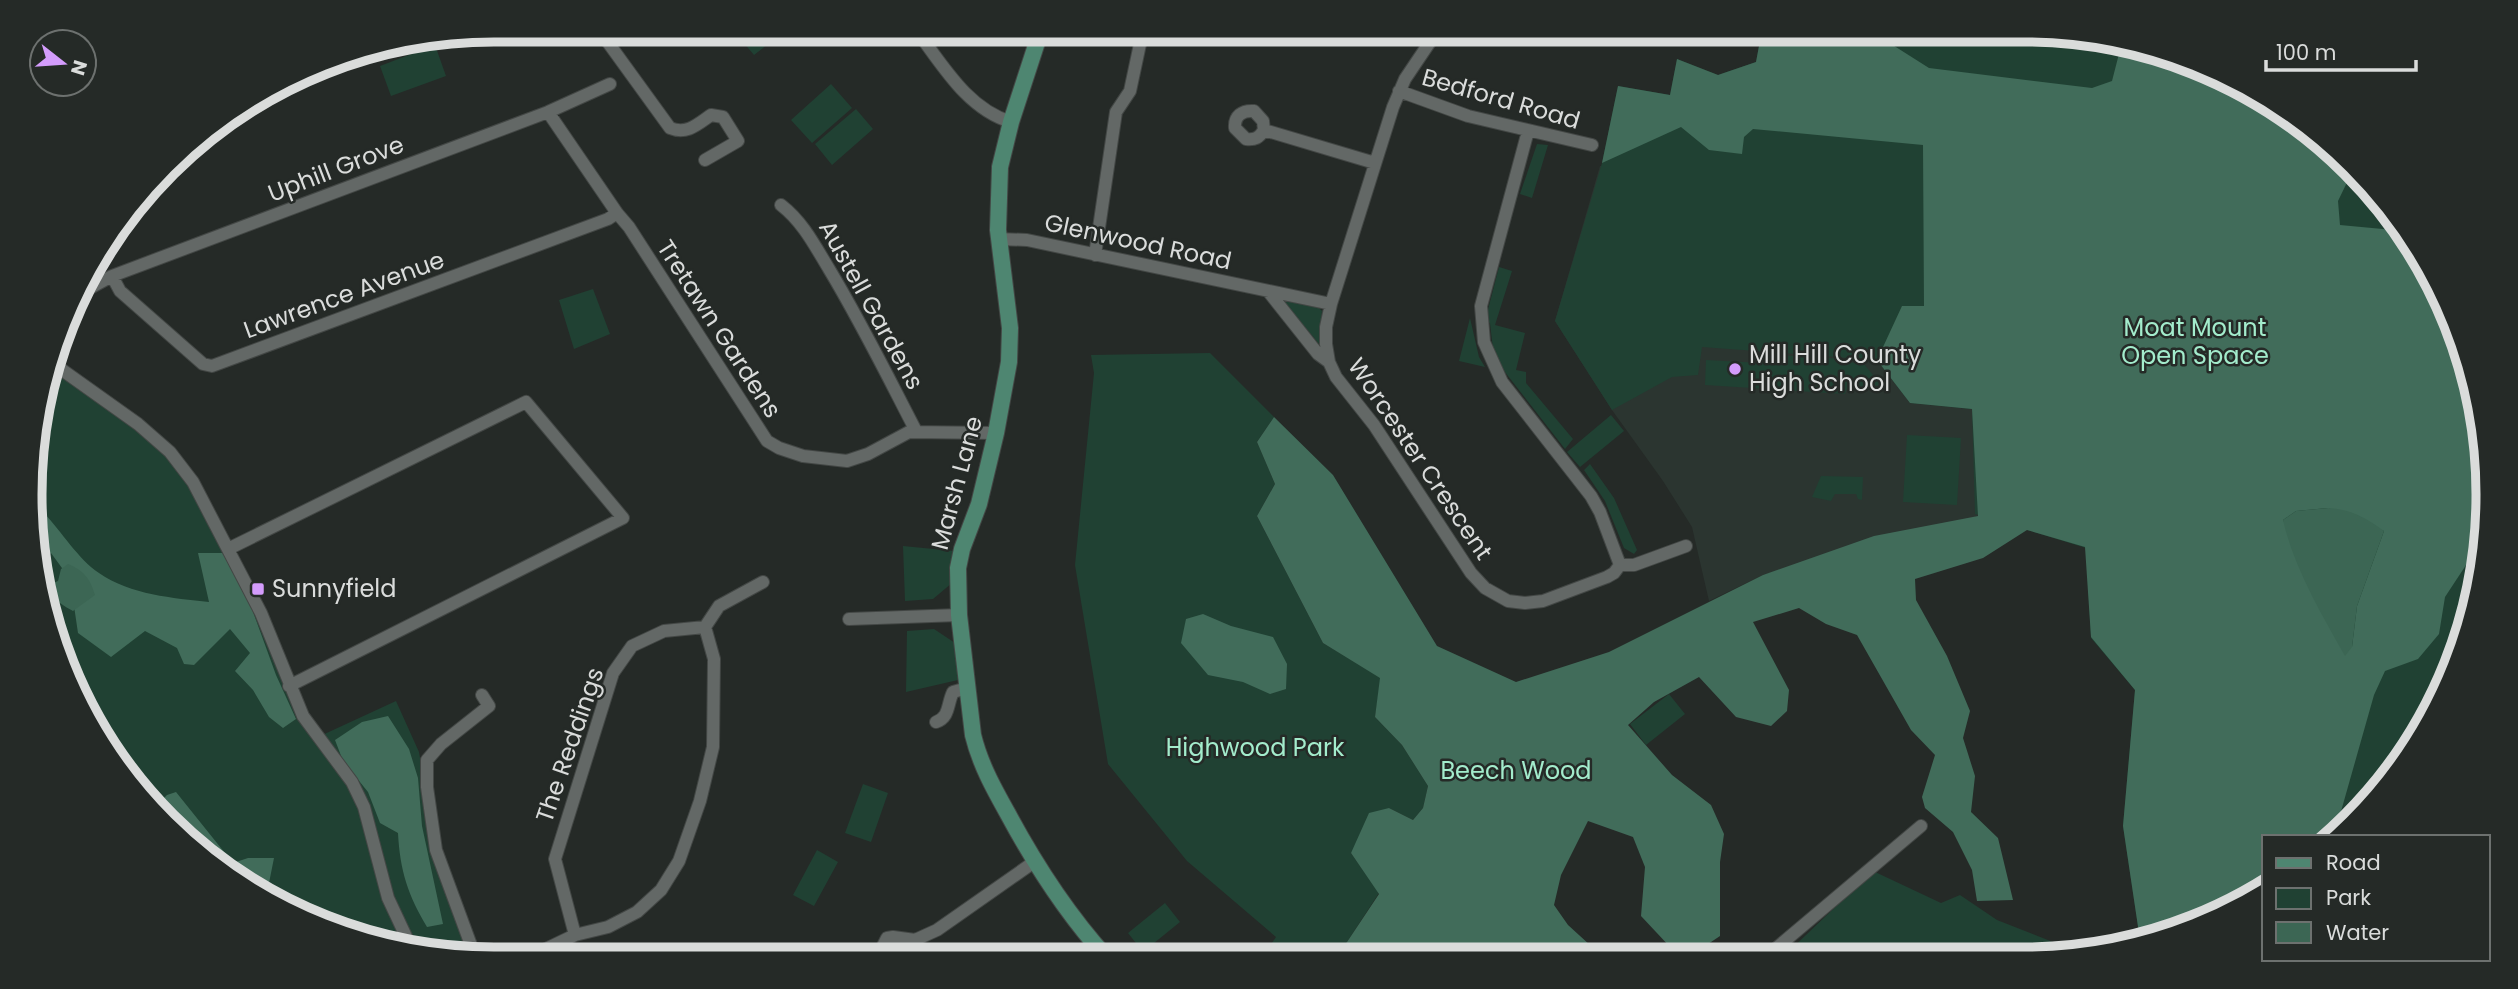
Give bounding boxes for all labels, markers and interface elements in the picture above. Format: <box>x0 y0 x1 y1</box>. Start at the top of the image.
north arrow <box>28 28 98 98</box>
scale bar <box>2266 28 2416 72</box>
text: 100 m <box>2276 38 2336 67</box>
text: N <box>64 57 94 79</box>
street label: Bedford Road <box>1418 60 1584 137</box>
street label: Uphill Grove <box>263 127 409 210</box>
street label: Glenwood Road <box>1042 206 1235 277</box>
street label: Austell Gardens <box>811 214 932 395</box>
street label: Tretawn Gardens <box>649 233 789 424</box>
street label: Lawrence Avenue <box>239 243 449 346</box>
park label: Moat Mount Open Space <box>2121 311 2269 372</box>
place label: Mill Hill County High School <box>1749 338 1922 399</box>
street label: Worcester Crescent <box>1340 351 1500 566</box>
marker: Mill Hill County High School <box>1727 361 1743 377</box>
street label: Marsh Lane <box>923 412 990 553</box>
place label: Sunnyfield <box>272 572 397 605</box>
marker: Sunnyfield <box>250 581 266 597</box>
street label: The Reddings <box>528 663 611 827</box>
park label: Highwood Park <box>1166 731 1345 764</box>
park label: Beech Wood <box>1440 754 1592 787</box>
legend <box>2262 835 2490 961</box>
text: Road <box>2326 848 2381 877</box>
text: Park <box>2326 883 2371 912</box>
text: Water <box>2326 918 2389 947</box>

